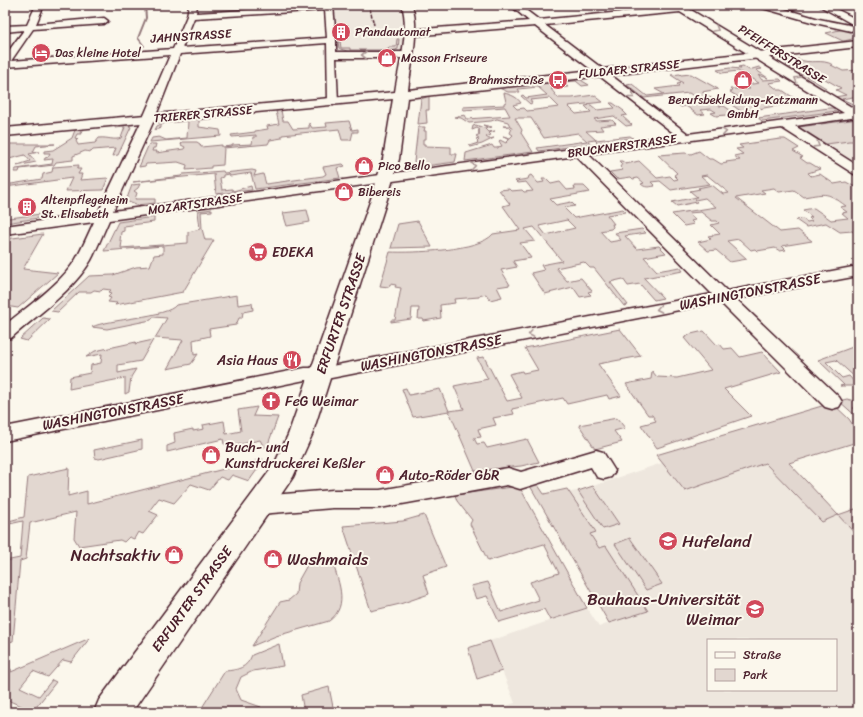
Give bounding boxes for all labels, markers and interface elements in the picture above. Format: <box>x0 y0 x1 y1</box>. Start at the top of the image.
street label: PFEIFFERSTRASSE <box>734 18 831 91</box>
building icon: Pfandautomat <box>330 21 352 43</box>
place label: Pfandautomat <box>355 21 431 43</box>
street label: JAHNSTRASSE <box>149 22 234 50</box>
one-way arrow <box>712 25 719 32</box>
hotel icon: Das kleine Hotel <box>30 42 52 64</box>
place label: Das kleine Hotel <box>55 42 141 64</box>
shop icon: Masson Friseure <box>376 47 398 69</box>
place label: Masson Friseure <box>401 47 487 69</box>
one-way arrow <box>361 51 367 59</box>
street label: FULDAER STRASSE <box>577 53 682 85</box>
place label: Brahmsstraße <box>469 69 544 91</box>
bus stop icon: Brahmsstraße <box>547 69 569 91</box>
shop icon: Berufsbekleidung-Katzmann GmbH <box>732 69 754 91</box>
one-way arrow <box>794 76 801 84</box>
place label: Berufsbekleidung-Katzmann GmbH <box>668 89 819 125</box>
one-way arrow <box>628 91 635 98</box>
street label: TRIERER STRASSE <box>153 99 255 129</box>
street label: BRUCKNERSTRASSE <box>566 127 679 165</box>
one-way arrow <box>720 128 727 137</box>
one-way arrow <box>813 140 820 147</box>
shop icon: Pico Bello <box>353 155 375 177</box>
place label: Pico Bello <box>378 155 430 177</box>
one-way arrow <box>470 162 476 171</box>
shop icon: Bibereis <box>333 181 355 203</box>
place label: Bibereis <box>358 181 401 203</box>
street label: MOZARTSTRASSE <box>146 186 245 222</box>
place label: Altenpflegeheim St. Elisabeth <box>40 189 128 225</box>
building icon: Altenpflegeheim St. Elisabeth <box>16 196 38 218</box>
place label: EDEKA <box>272 240 314 265</box>
supermarket icon: EDEKA <box>247 241 269 263</box>
street label: ERFURTER STRASSE <box>309 249 374 378</box>
street label: WASHINGTONSTRASSE <box>677 266 824 318</box>
one-way arrow <box>655 305 662 313</box>
street label: WASHINGTONSTRASSE <box>358 327 505 379</box>
one-way arrow <box>528 329 534 338</box>
place label: Asia Haus <box>216 348 279 373</box>
restaurant icon: Asia Haus <box>281 349 303 371</box>
street label: WASHINGTONSTRASSE <box>40 386 187 438</box>
place label: FeG Weimar <box>285 389 359 414</box>
church icon: FeG Weimar <box>260 390 282 412</box>
place label: Buch- und Kunstdruckerei Keßler <box>225 435 366 476</box>
shop icon: Buch- und Kunstdruckerei Keßler <box>200 444 222 466</box>
place label: Auto-Röder GbR <box>398 463 499 488</box>
shop icon: Auto-Röder GbR <box>374 464 396 486</box>
place label: Hufeland <box>682 526 752 556</box>
school or university icon: Hufeland <box>657 530 679 552</box>
place label: Nachtsaktiv <box>71 540 161 570</box>
street label: ERFURTER STRASSE <box>145 540 240 657</box>
shop icon: Nachtsaktiv <box>163 544 185 566</box>
place label: Washmaids <box>287 544 369 574</box>
shop icon: Washmaids <box>262 548 284 570</box>
place label: Bauhaus-Universität Weimar <box>587 584 742 634</box>
school or university icon: Bauhaus-Universität Weimar <box>744 598 766 620</box>
legend <box>707 639 837 691</box>
text: Straße <box>743 644 781 666</box>
text: Park <box>743 664 768 686</box>

